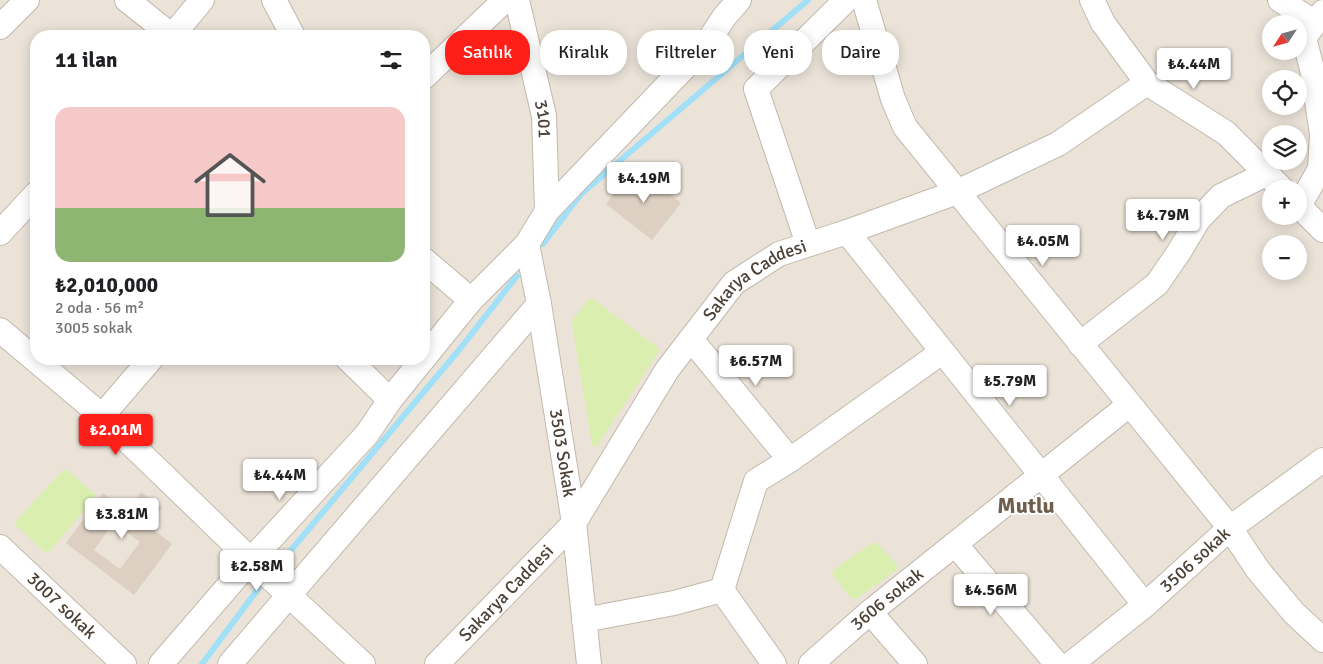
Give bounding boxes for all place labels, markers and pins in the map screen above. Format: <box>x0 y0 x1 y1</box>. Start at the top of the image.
pin: ₺4.44M <box>1153 48 1235 90</box>
pin: ₺4.19M <box>603 162 685 204</box>
pin: ₺4.79M <box>1122 198 1204 241</box>
pin: ₺4.05M <box>1002 224 1084 267</box>
pin: ₺6.57M <box>715 344 797 387</box>
pin: ₺5.79M <box>969 364 1051 407</box>
pin: ₺2.01M <box>75 414 157 456</box>
pin: ₺4.44M <box>239 458 321 501</box>
pin: ₺3.81M <box>81 498 163 540</box>
pin: ₺2.58M <box>216 550 298 592</box>
pin: ₺4.56M <box>950 574 1032 616</box>

